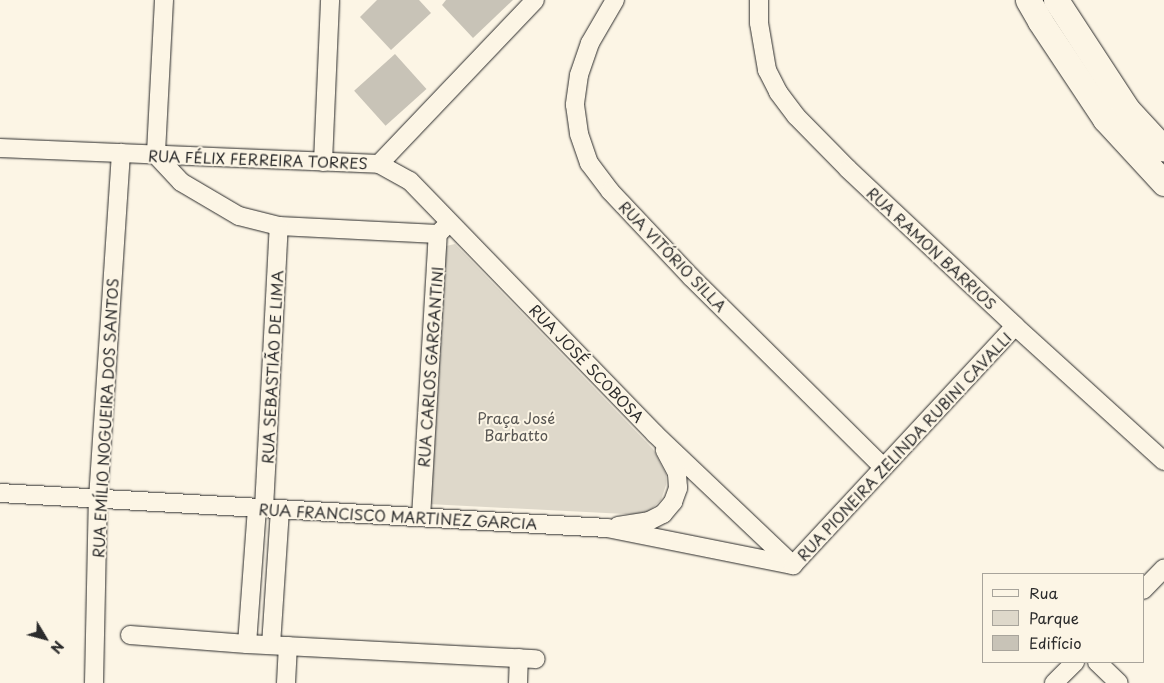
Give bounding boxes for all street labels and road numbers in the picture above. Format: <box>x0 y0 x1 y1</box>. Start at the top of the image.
street label: RUA FÉLIX FERREIRA TORRES <box>146 146 370 172</box>
street label: RUA RAMON BARRIOS <box>863 183 1001 313</box>
street label: RUA VITÓRIO SILLA <box>615 197 731 315</box>
street label: RUA CARLOS GARGANTINI <box>414 264 446 470</box>
street label: RUA SEBASTIÃO DE LIMA <box>258 269 286 465</box>
street label: RUA EMÍLIO NOGUEIRA DOS SANTOS <box>88 274 122 562</box>
street label: RUA JOSÉ SCOBOSA <box>526 300 648 426</box>
street label: RUA PIONEIRA ZELINDA RUBINI CAVALLI <box>793 328 1015 564</box>
street label: RUA FRANCISCO MARTINEZ GARCIA <box>258 500 538 532</box>

